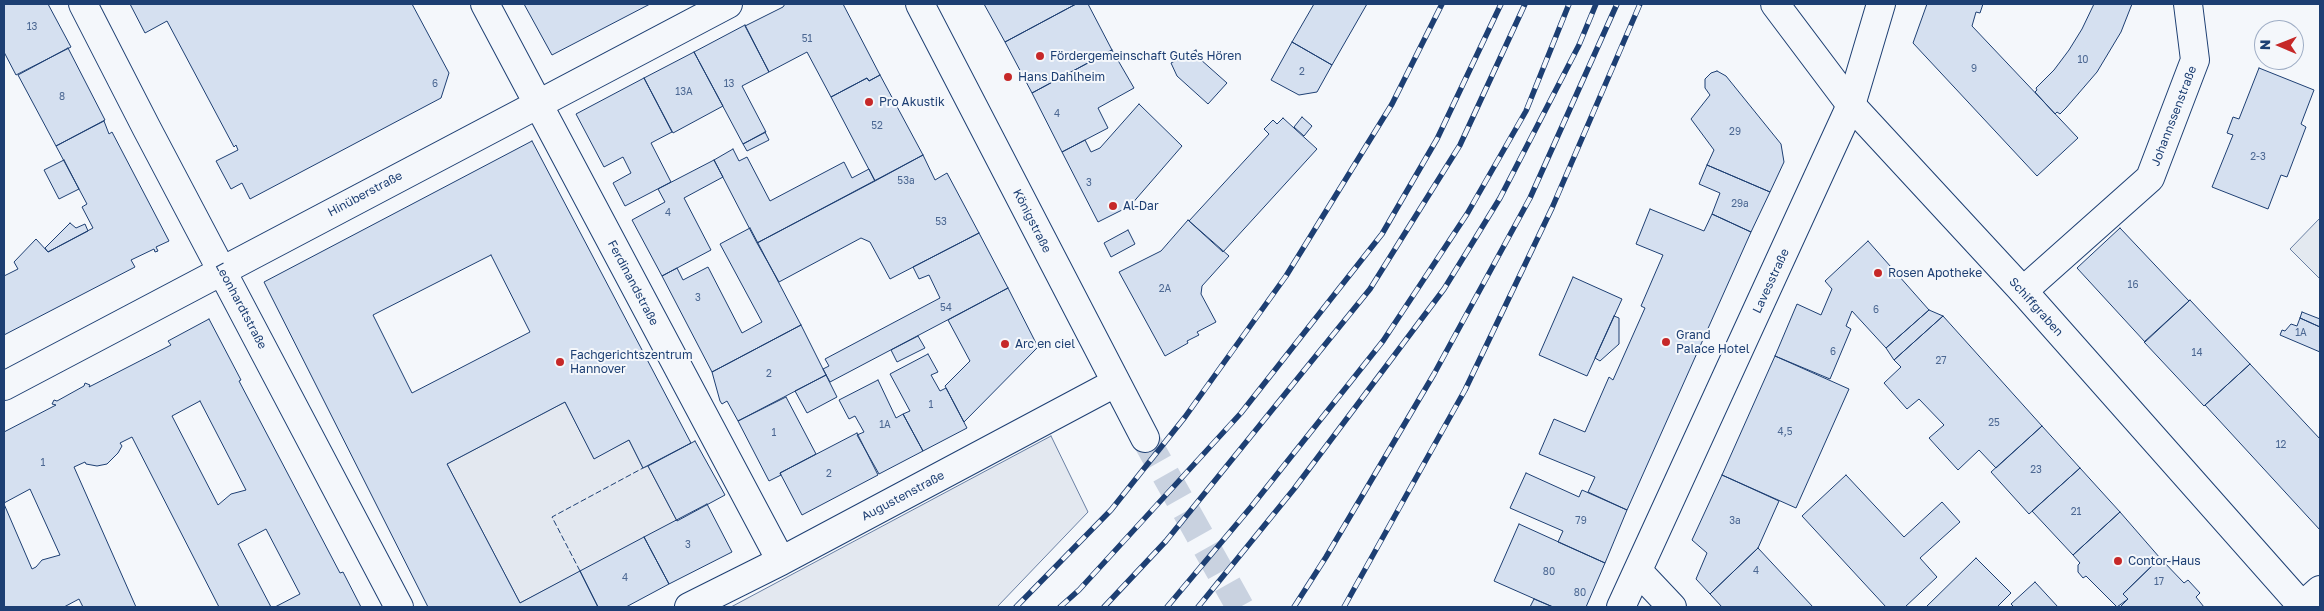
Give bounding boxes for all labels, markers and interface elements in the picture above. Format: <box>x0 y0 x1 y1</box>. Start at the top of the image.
north arrow <box>2254 20 2304 70</box>
house number: 13 <box>27 21 37 33</box>
house number: 51 <box>802 33 812 45</box>
text: N <box>2256 39 2273 50</box>
place label: Fördergemeinschaft Gutes Hören <box>1050 49 1242 63</box>
marker: Fördergemeinschaft Gutes Hören <box>1034 50 1046 62</box>
house number: 10 <box>2077 54 2089 66</box>
house number: 9 <box>1971 63 1977 75</box>
street label: Johannssenstraße <box>2148 64 2200 168</box>
house number: 2 <box>1299 66 1305 78</box>
place label: Hans Dahlheim <box>1018 70 1105 84</box>
marker: Hans Dahlheim <box>1002 71 1014 83</box>
house number: 6 <box>432 78 438 90</box>
house number: 13 <box>724 78 734 90</box>
house number: 13A <box>675 86 693 98</box>
house number: 8 <box>59 91 65 103</box>
place label: Pro Akustik <box>879 95 945 109</box>
marker: Pro Akustik <box>863 96 875 108</box>
house number: 4 <box>1054 108 1060 120</box>
house number: 52 <box>871 120 883 132</box>
house number: 29 <box>1729 126 1741 138</box>
house number: 2-3 <box>2250 151 2266 163</box>
street label: Hinüberstraße <box>325 168 405 220</box>
house number: 53a <box>897 175 915 187</box>
house number: 3 <box>1086 177 1092 189</box>
street label: Königstraße <box>1010 187 1054 255</box>
house number: 29a <box>1731 198 1749 210</box>
place label: Al-Dar <box>1123 199 1159 213</box>
marker: Al-Dar <box>1107 200 1119 212</box>
house number: 4 <box>665 207 671 219</box>
house number: 53 <box>935 216 947 228</box>
street label: Ferdinandstraße <box>604 238 662 328</box>
street label: Lavesstraße <box>1750 246 1792 316</box>
street label: Leonhardtstraße <box>212 260 270 352</box>
place label: Rosen Apotheke <box>1888 266 1982 280</box>
marker: Rosen Apotheke <box>1872 267 1884 279</box>
street label: Schiffgraben <box>2006 275 2066 339</box>
house number: 16 <box>2128 279 2138 291</box>
house number: 2A <box>1159 283 1171 295</box>
house number: 3 <box>695 292 701 304</box>
house number: 54 <box>940 302 952 314</box>
house number: 6 <box>1873 304 1879 316</box>
house number: 1A <box>2295 327 2307 339</box>
place label: Grand Palace Hotel <box>1676 328 1750 356</box>
marker: Grand Palace Hotel <box>1660 336 1672 348</box>
place label: Arc en ciel <box>1015 337 1075 351</box>
marker: Arc en ciel <box>999 338 1011 350</box>
house number: 6 <box>1830 346 1836 358</box>
house number: 14 <box>2192 347 2202 359</box>
place label: Fachgerichtszentrum Hannover <box>570 348 692 376</box>
house number: 27 <box>1935 355 1947 367</box>
marker: Fachgerichtszentrum Hannover <box>554 356 566 368</box>
house number: 2 <box>766 368 772 380</box>
house number: 1 <box>929 399 933 411</box>
house number: 25 <box>1988 417 2000 429</box>
house number: 1A <box>879 419 891 431</box>
house number: 4,5 <box>1778 426 1792 438</box>
house number: 1 <box>772 427 776 439</box>
house number: 12 <box>2276 439 2286 451</box>
house number: 1 <box>41 457 45 469</box>
house number: 23 <box>2030 464 2042 476</box>
house number: 2 <box>826 468 832 480</box>
street label: Augustenstraße <box>859 468 947 524</box>
house number: 21 <box>2071 506 2081 518</box>
house number: 79 <box>1575 515 1587 527</box>
house number: 3a <box>1729 515 1741 527</box>
house number: 3 <box>685 539 691 551</box>
place label: Contor-Haus <box>2128 554 2201 568</box>
marker: Contor-Haus <box>2112 555 2124 567</box>
house number: 4 <box>1753 565 1759 577</box>
house number: 80 <box>1543 566 1555 578</box>
house number: 4 <box>622 572 628 584</box>
house number: 17 <box>2154 576 2164 588</box>
house number: 80 <box>1574 587 1586 599</box>

